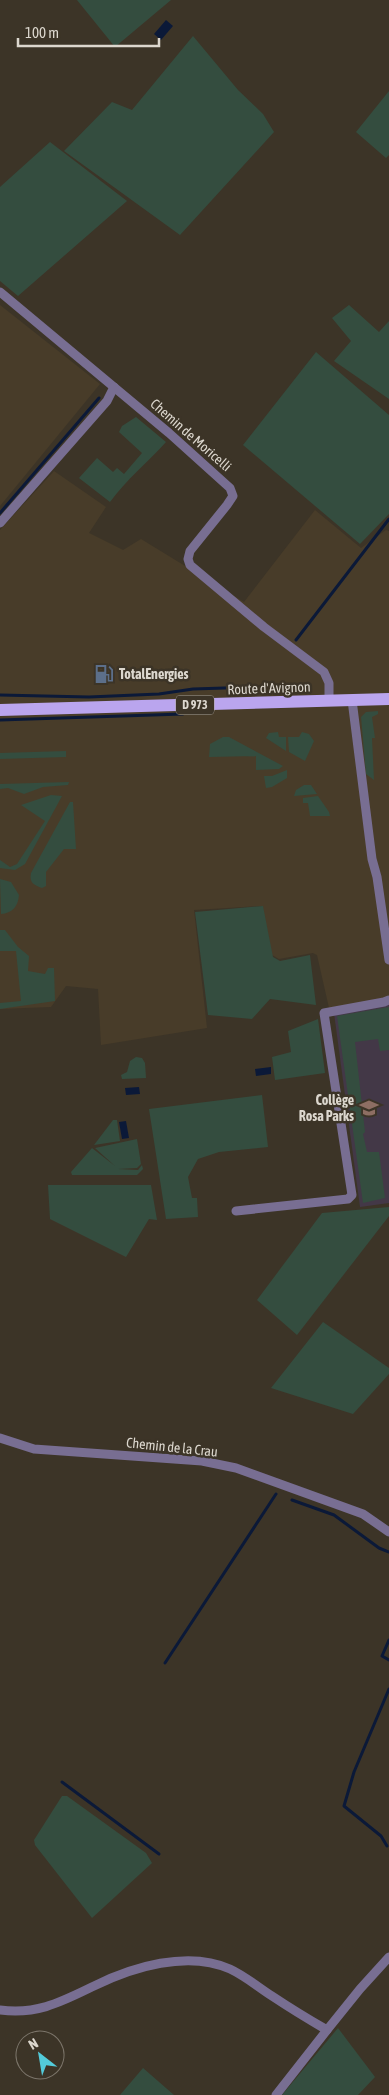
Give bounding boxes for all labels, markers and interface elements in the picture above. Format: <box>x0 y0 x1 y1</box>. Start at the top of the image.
scale bar <box>18 15 159 47</box>
text: 100 m <box>25 24 59 41</box>
street label: Chemin de Moricelli <box>147 396 235 474</box>
fuel station icon: TotalEnergies <box>93 663 115 685</box>
place label: TotalEnergies <box>119 666 189 682</box>
street label: Route d'Avignon <box>227 679 311 697</box>
road number: D 973 <box>176 696 214 714</box>
place label: Collège Rosa Parks <box>299 1092 354 1124</box>
school or university icon: Collège Rosa Parks <box>358 1097 380 1119</box>
street label: Chemin de la Crau <box>125 1434 219 1460</box>
north arrow <box>15 2030 65 2080</box>
text: N <box>26 2035 41 2053</box>

